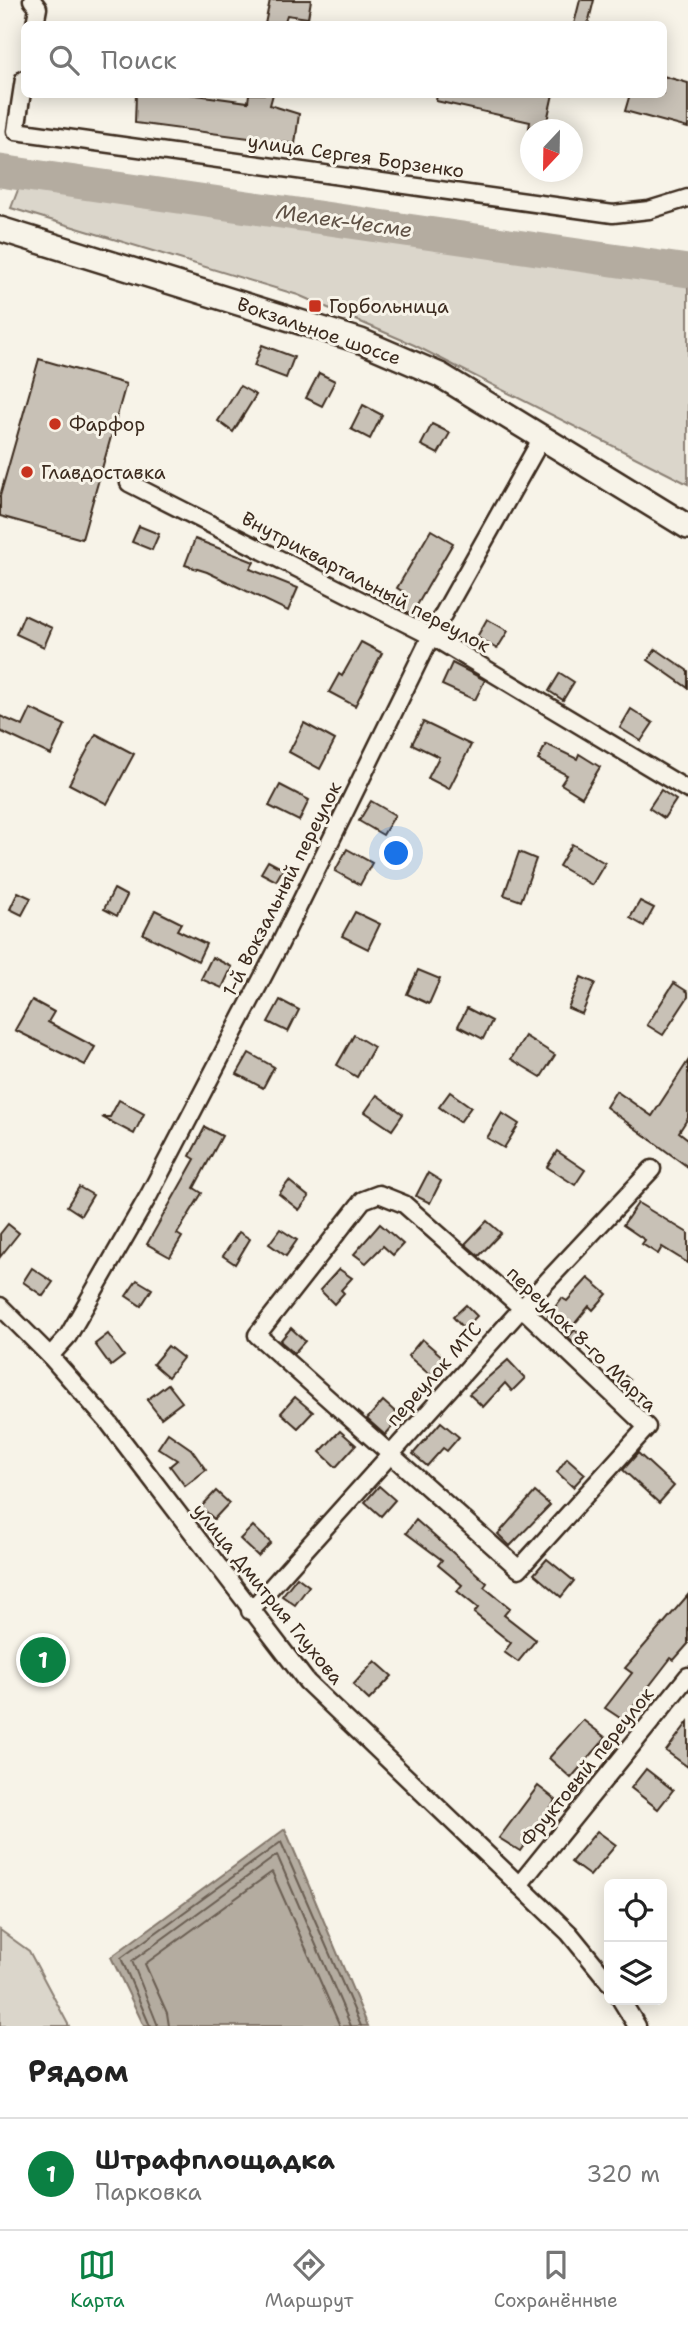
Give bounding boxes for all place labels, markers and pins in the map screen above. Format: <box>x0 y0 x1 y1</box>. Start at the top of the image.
place label: Горбольница <box>329 294 449 319</box>
marker: Горбольница <box>307 298 323 314</box>
place label: Фарфор <box>69 412 145 437</box>
marker: Фарфор <box>47 416 63 432</box>
place label: Главдоставка <box>41 460 166 485</box>
marker: Главдоставка <box>19 464 35 480</box>
pin: 1 <box>20 1634 66 1686</box>

